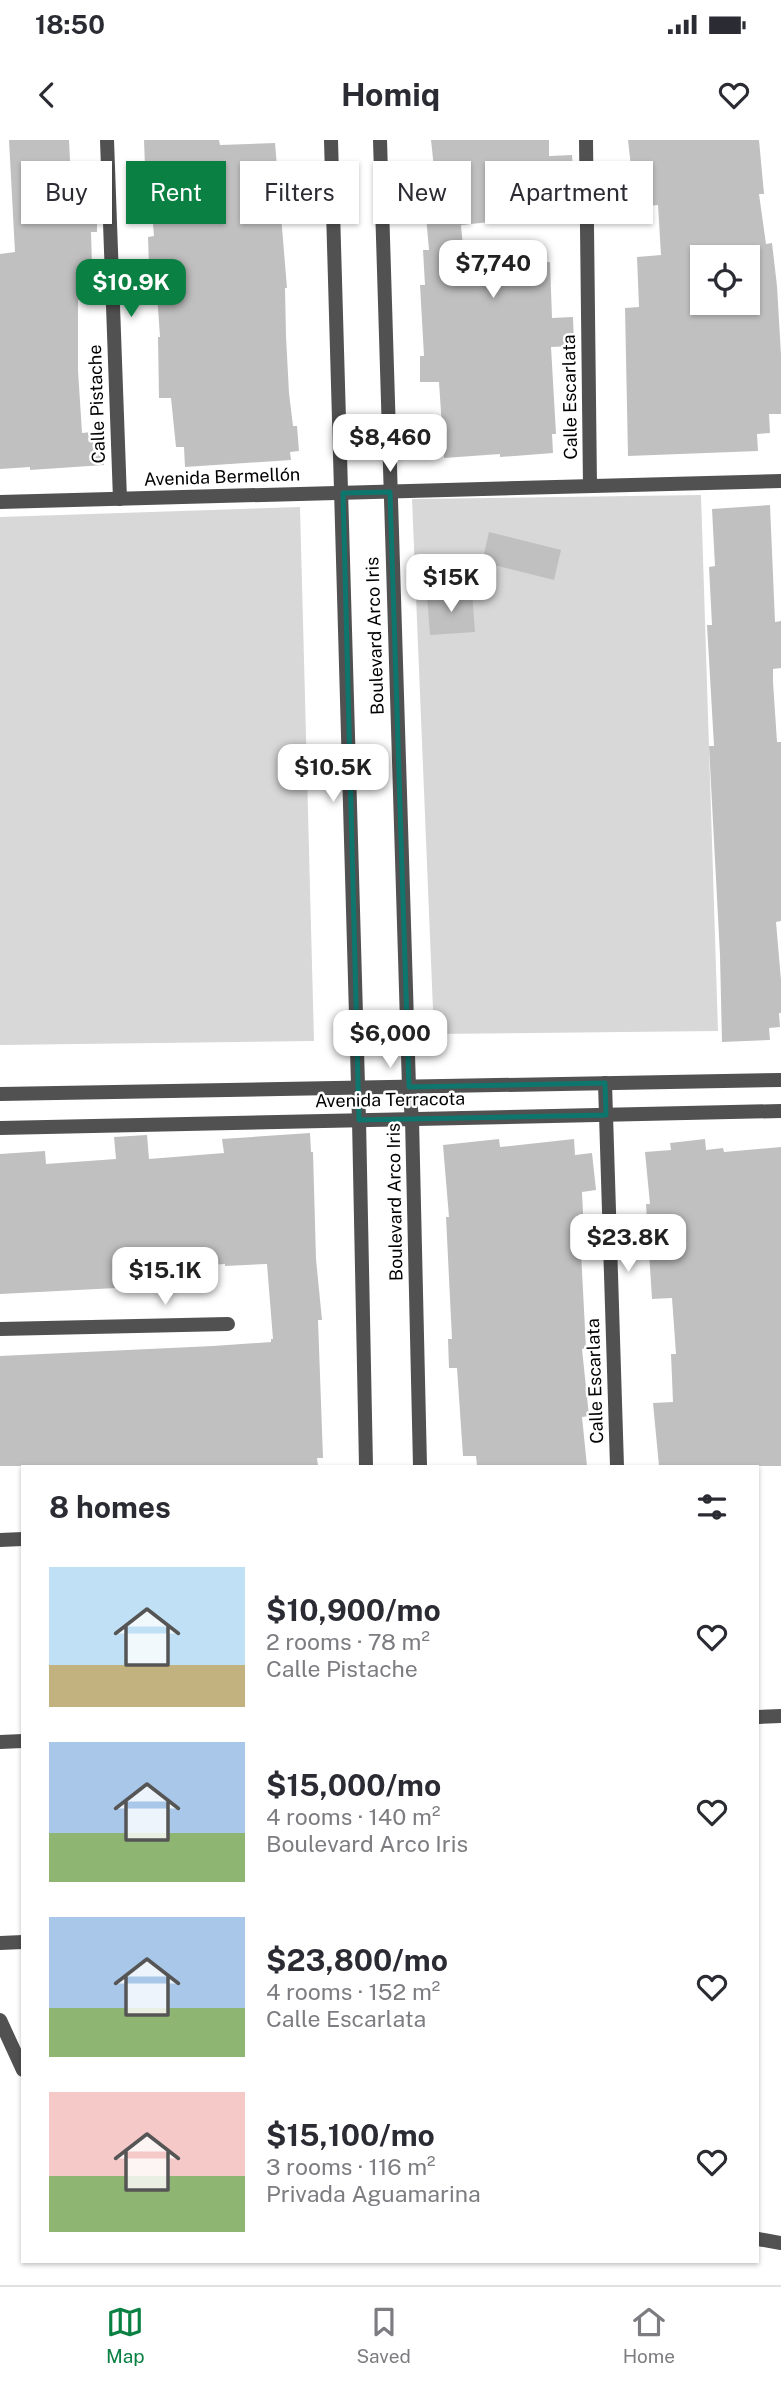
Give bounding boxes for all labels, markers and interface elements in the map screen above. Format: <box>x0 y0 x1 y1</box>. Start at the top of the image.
text: 18:50 <box>35 9 105 40</box>
icon: back <box>28 76 66 114</box>
text: Homiq <box>341 76 440 113</box>
icon: heart <box>715 76 753 114</box>
chip: Buy <box>21 161 112 224</box>
chip: Rent <box>126 161 226 224</box>
chip: Filters <box>240 161 359 224</box>
chip: New <box>373 161 471 224</box>
chip: Apartment <box>485 161 653 224</box>
pin: $7,740 <box>436 240 550 300</box>
map controls <box>690 245 760 315</box>
button: locate <box>690 245 760 315</box>
text: $7,740 <box>455 249 531 276</box>
pin: $10.9K <box>74 260 188 319</box>
text: $10.9K <box>92 268 170 295</box>
street label: Calle Escarlata <box>558 334 581 460</box>
street label: Calle Pistache <box>84 344 109 464</box>
pin: $8,460 <box>333 414 447 474</box>
text: $8,460 <box>349 423 431 450</box>
street label: Avenida Bermellón <box>143 463 301 490</box>
pin: $15K <box>410 554 492 614</box>
street label: Boulevard Arco Iris <box>361 557 388 715</box>
text: $15K <box>422 563 480 590</box>
pin: $10.5K <box>276 744 390 804</box>
text: $10.5K <box>294 753 372 780</box>
pin: $6,000 <box>333 1010 447 1070</box>
text: $6,000 <box>349 1019 431 1046</box>
street label: Avenida Terracota <box>315 1088 465 1111</box>
street label: Boulevard Arco Iris <box>383 1123 406 1281</box>
pin: $23.8K <box>571 1214 685 1274</box>
text: $23.8K <box>586 1223 670 1250</box>
pin: $15.1K <box>108 1248 222 1307</box>
text: $15.1K <box>128 1256 202 1283</box>
street label: Calle Escarlata <box>582 1318 607 1444</box>
icon: filters <box>693 1488 731 1526</box>
text: 8 homes <box>49 1489 171 1525</box>
text: $10,900/mo <box>266 1592 441 1628</box>
icon: home <box>105 1595 189 1679</box>
icon: heart <box>693 1618 731 1656</box>
text: 2 rooms · 78 m² <box>266 1628 430 1655</box>
text: Calle Pistache <box>266 1655 418 1682</box>
text: $15,000/mo <box>266 1767 441 1803</box>
icon: home <box>105 1770 189 1854</box>
icon: heart <box>693 1793 731 1831</box>
text: 4 rooms · 140 m² <box>266 1803 440 1830</box>
text: Boulevard Arco Iris <box>266 1830 468 1857</box>
text: $23,800/mo <box>266 1942 448 1978</box>
icon: home <box>105 1945 189 2029</box>
icon: heart <box>693 1968 731 2006</box>
text: 4 rooms · 152 m² <box>266 1978 440 2005</box>
text: Calle Escarlata <box>266 2005 426 2032</box>
text: $15,100/mo <box>266 2117 435 2153</box>
icon: home <box>105 2120 189 2204</box>
icon: heart <box>693 2143 731 2181</box>
text: 3 rooms · 116 m² <box>266 2153 436 2180</box>
text: Privada Aguamarina <box>266 2180 481 2207</box>
tab: Map <box>106 2303 145 2367</box>
tab: Saved <box>356 2303 411 2367</box>
tab: Home <box>623 2303 675 2367</box>

